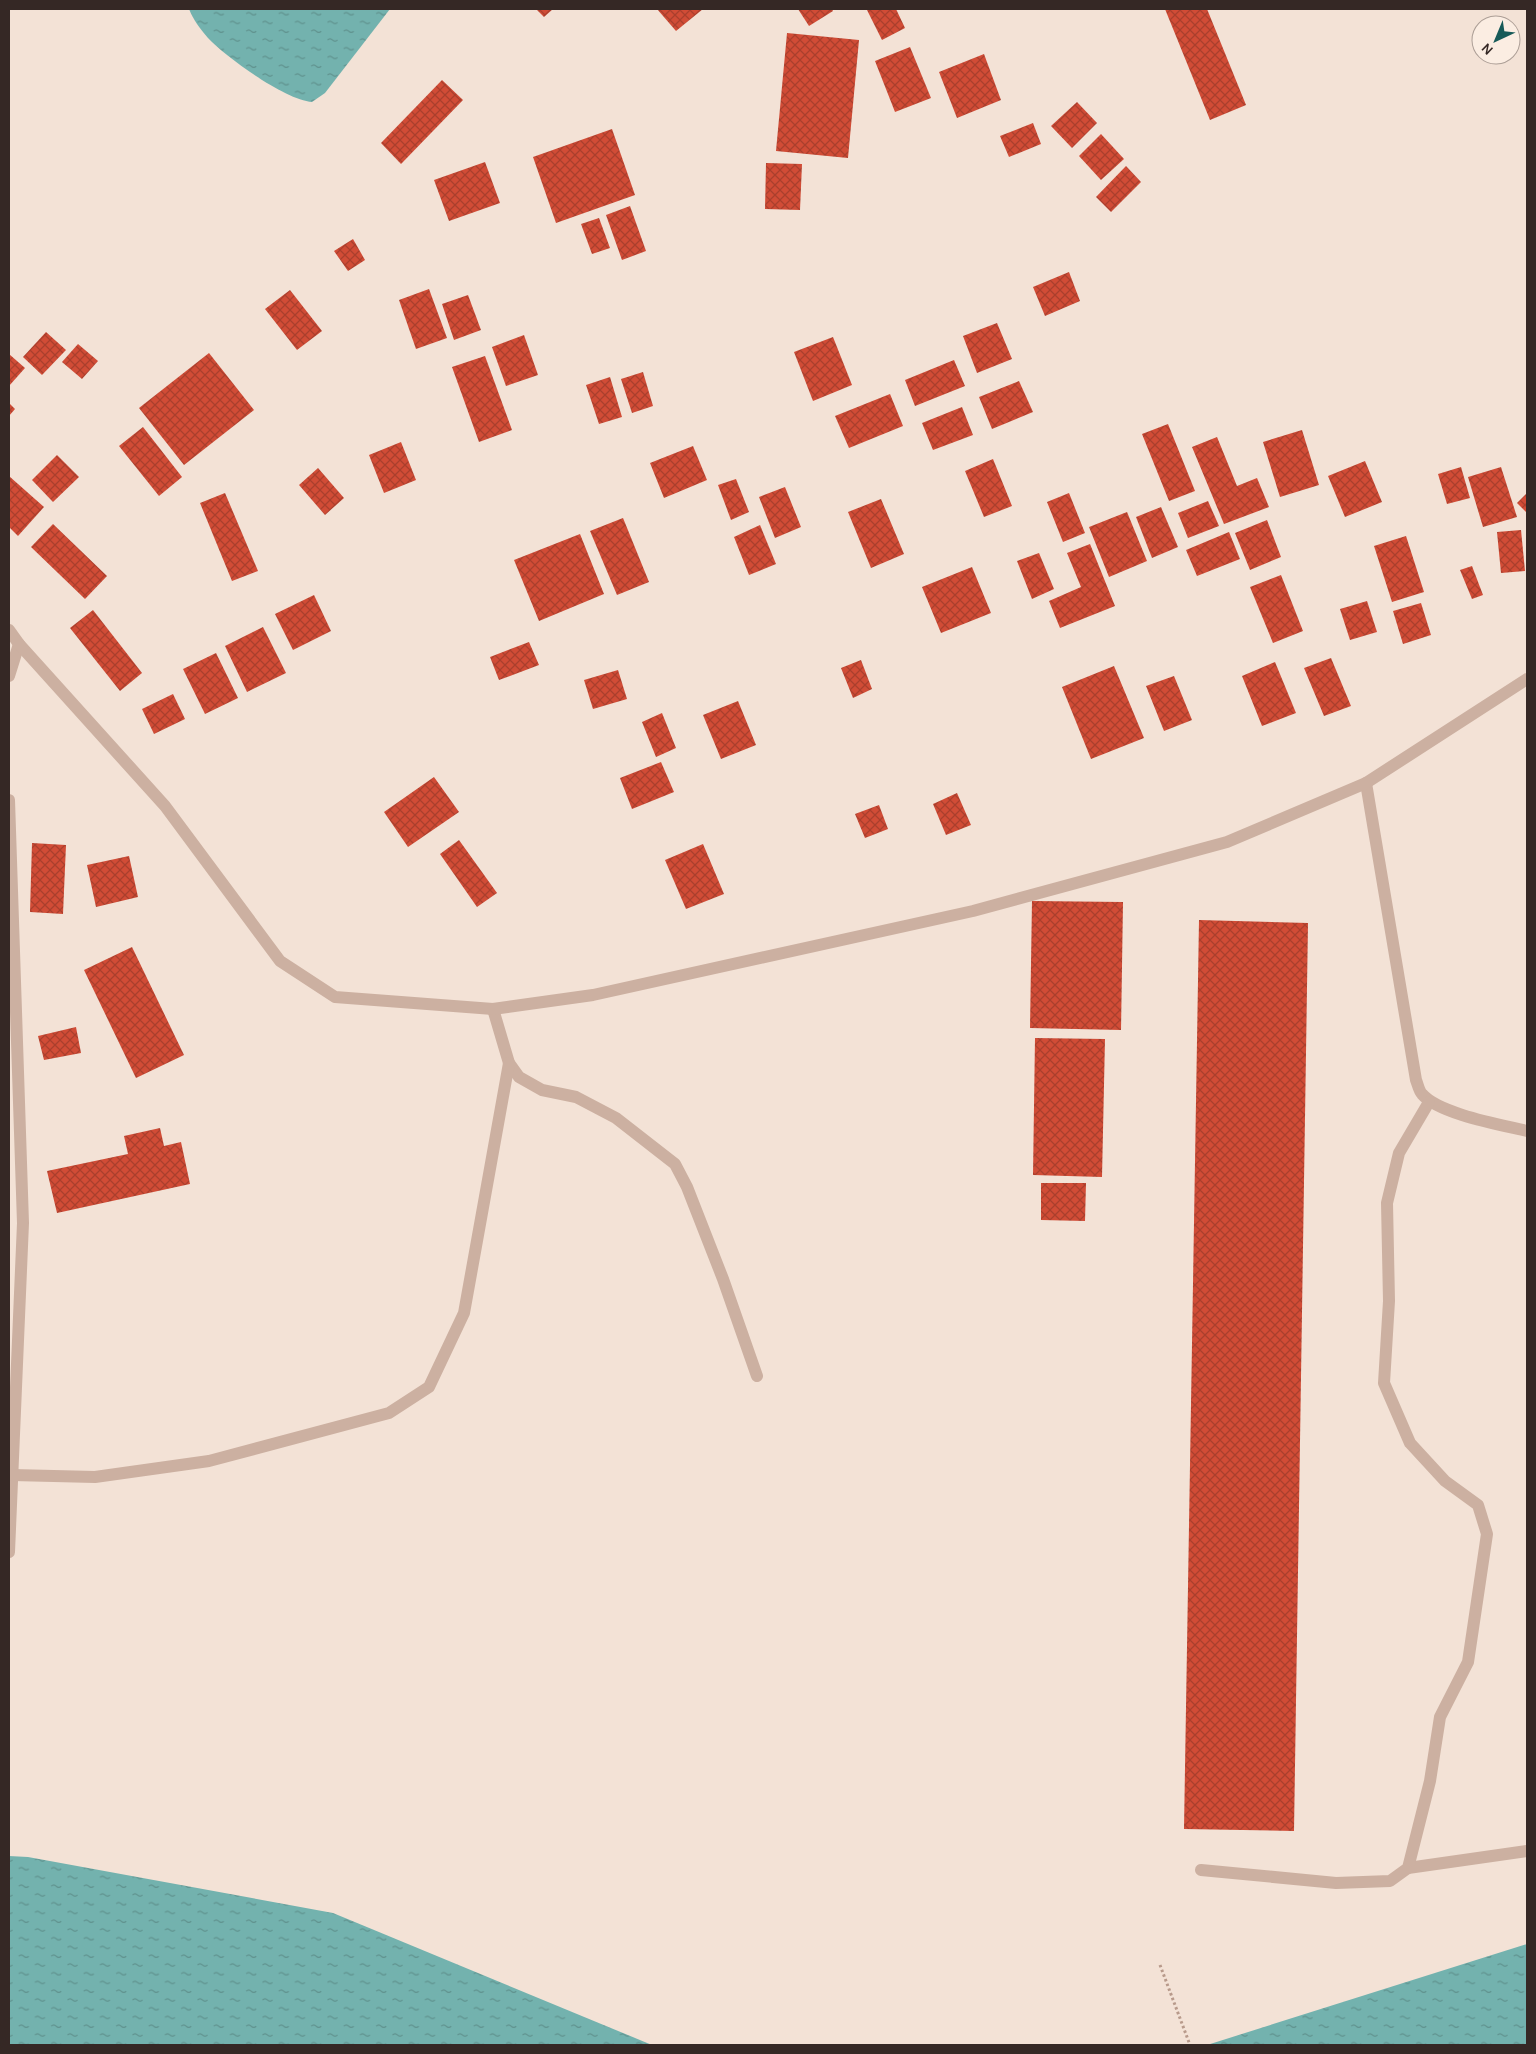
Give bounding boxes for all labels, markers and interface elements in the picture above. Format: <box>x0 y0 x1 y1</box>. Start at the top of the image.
north arrow <box>1471 15 1521 65</box>
text: N <box>1478 39 1497 59</box>

